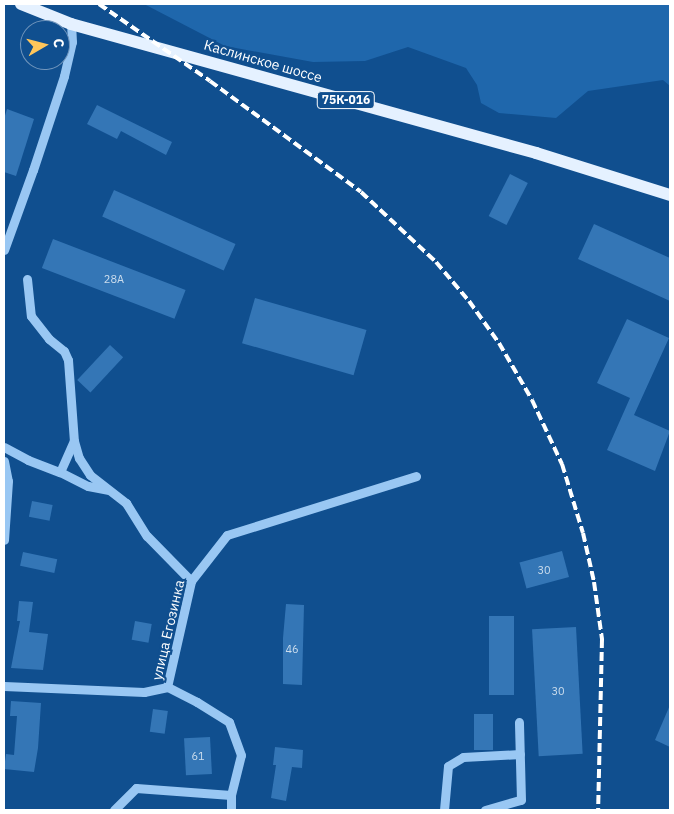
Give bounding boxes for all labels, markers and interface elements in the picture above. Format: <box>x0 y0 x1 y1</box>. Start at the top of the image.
north arrow <box>20 20 70 70</box>
street label: Каслинское шоссе <box>202 36 324 86</box>
text: С <box>49 37 68 49</box>
road number: 75К-016 <box>316 90 376 110</box>
house number: 28А <box>104 272 124 286</box>
house number: 30 <box>537 563 551 577</box>
street label: улица Егозинка <box>148 578 188 682</box>
house number: 46 <box>285 642 299 656</box>
house number: 30 <box>551 684 565 698</box>
house number: 61 <box>191 749 205 763</box>

